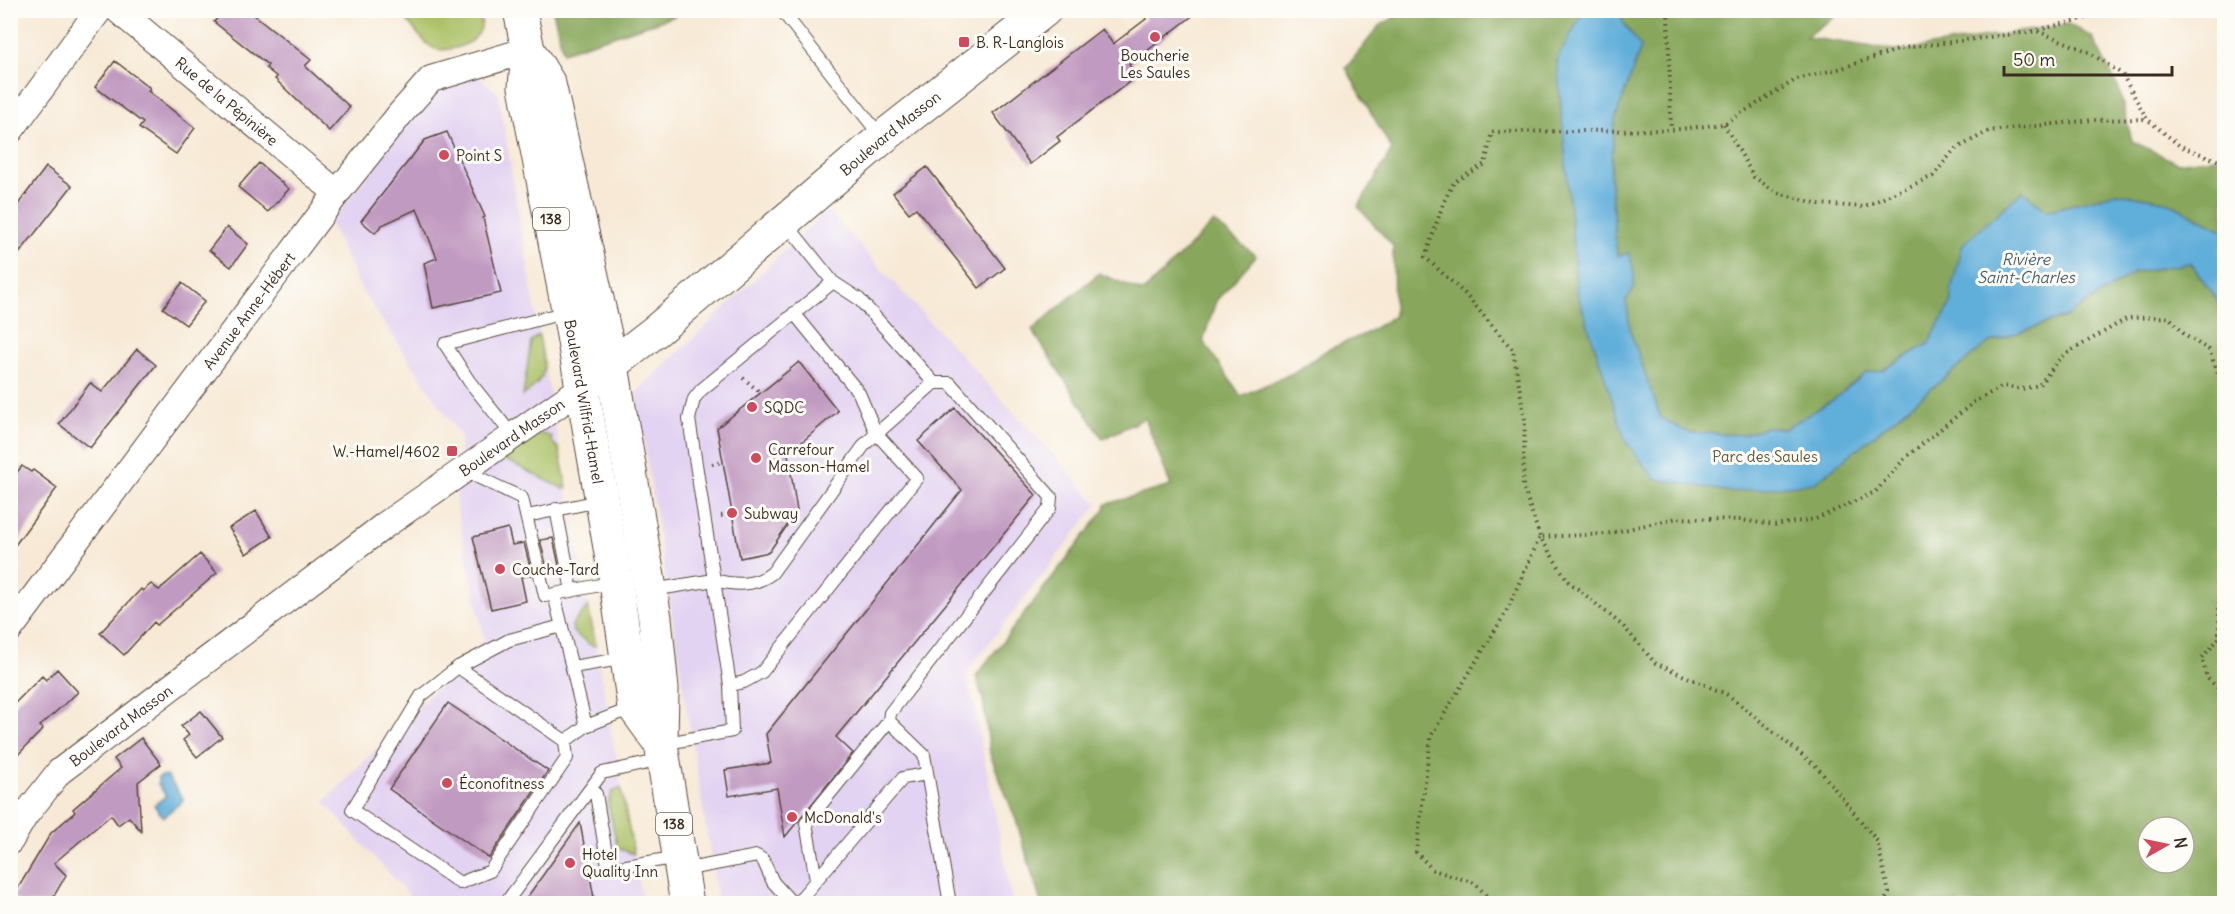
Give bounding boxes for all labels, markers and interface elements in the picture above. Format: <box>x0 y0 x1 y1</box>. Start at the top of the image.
marker: Boucherie Les Saules <box>1148 30 1162 44</box>
place label: B. R-Langlois <box>976 33 1064 52</box>
marker: B. R-Langlois <box>957 35 971 49</box>
scale bar <box>2004 39 2172 77</box>
place label: Boucherie Les Saules <box>1120 46 1190 82</box>
text: 50 m <box>2013 48 2055 71</box>
street label: Rue de la Pépinière <box>172 53 282 149</box>
street label: Boulevard Masson <box>836 86 944 179</box>
place label: Point S <box>456 146 502 165</box>
marker: Point S <box>437 148 451 162</box>
road number: 138 <box>533 208 569 230</box>
street label: Avenue Anne-Hébert <box>199 248 299 373</box>
water label: Rivière Saint-Charles <box>1977 249 2075 287</box>
street label: Boulevard Wilfrid-Hamel <box>561 318 608 485</box>
street label: Boulevard Masson <box>455 394 568 480</box>
place label: SQDC <box>764 398 804 417</box>
marker: SQDC <box>745 400 759 414</box>
place label: Carrefour Masson-Hamel <box>768 440 870 476</box>
place label: W.-Hamel/4602 <box>333 442 440 461</box>
marker: W.-Hamel/4602 <box>445 444 459 458</box>
park label: Parc des Saules <box>1712 447 1818 466</box>
marker: Carrefour Masson-Hamel <box>749 451 763 465</box>
place label: Subway <box>744 504 798 523</box>
marker: Subway <box>725 506 739 520</box>
place label: Couche-Tard <box>512 560 599 579</box>
marker: Couche-Tard <box>493 562 507 576</box>
street label: Boulevard Masson <box>65 680 176 770</box>
place label: Éconofitness <box>459 774 544 793</box>
marker: Éconofitness <box>440 776 454 790</box>
place label: McDonald's <box>804 808 882 827</box>
marker: McDonald's <box>785 810 799 824</box>
road number: 138 <box>656 813 692 835</box>
north arrow <box>2136 815 2196 875</box>
text: N <box>2170 836 2192 850</box>
place label: Hotel Quality Inn <box>582 845 659 881</box>
marker: Hotel Quality Inn <box>563 856 577 870</box>

